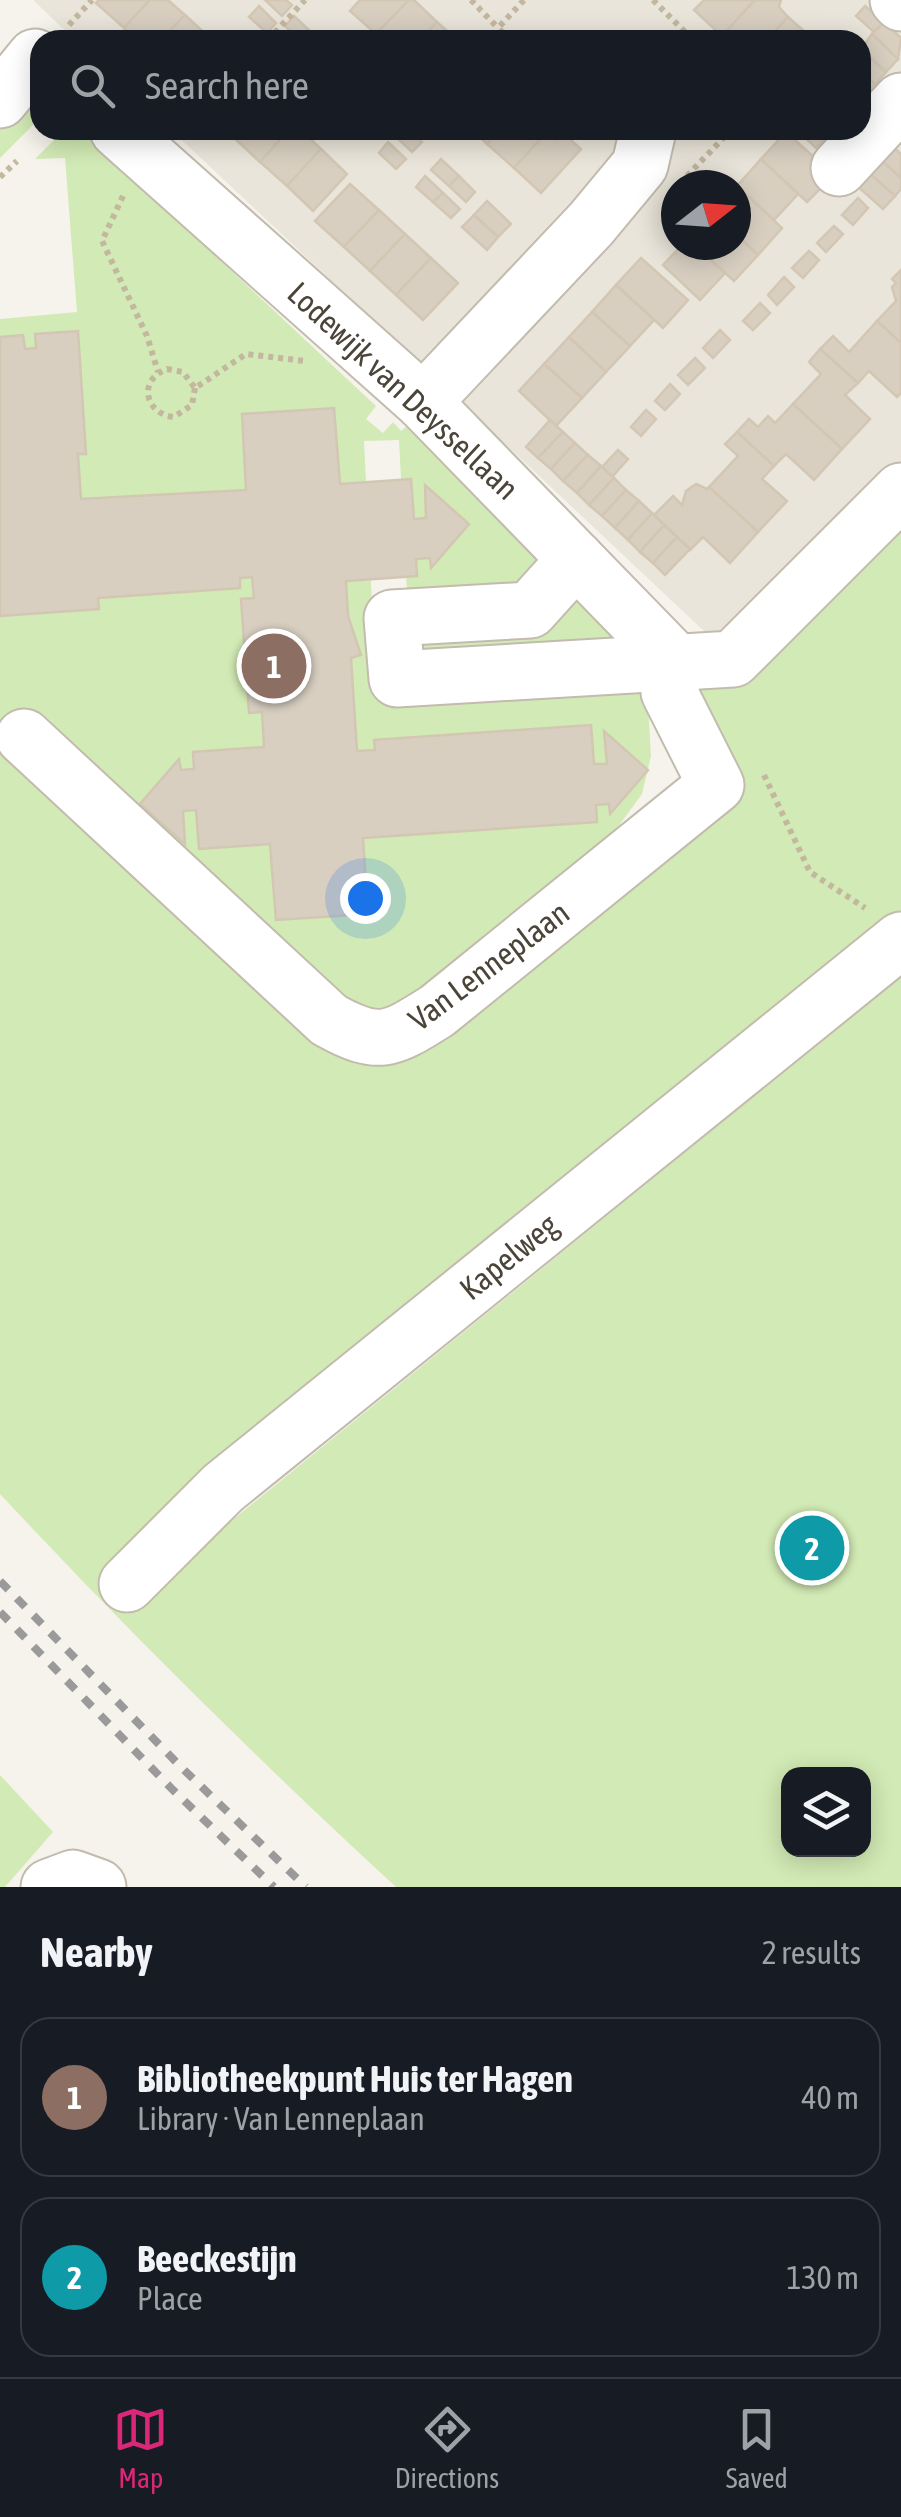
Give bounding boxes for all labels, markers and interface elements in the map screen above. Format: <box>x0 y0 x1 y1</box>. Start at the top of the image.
search box <box>30 30 871 140</box>
icon: search <box>65 58 120 113</box>
text: Search here <box>145 64 309 107</box>
north arrow <box>661 170 751 260</box>
street label: Lodewijk van Deyssellaan <box>281 274 526 507</box>
pin: 1 <box>242 628 306 704</box>
your location <box>340 873 391 924</box>
street label: Van Lenneplaan <box>401 893 576 1038</box>
street label: Kapelweg <box>452 1206 565 1307</box>
pin: 2 <box>780 1510 844 1586</box>
map controls <box>781 1767 871 1857</box>
button: layers <box>781 1767 871 1857</box>
text: Nearby <box>40 1928 153 1976</box>
text: 2 results <box>762 1934 861 1971</box>
text: Bibliotheekpunt Huis ter Hagen <box>137 2057 573 2100</box>
text: 1 <box>67 2079 82 2116</box>
text: 40 m <box>801 2079 859 2116</box>
text: Library · Van Lenneplaan <box>137 2100 425 2137</box>
text: Beeckestijn <box>137 2237 297 2280</box>
text: 2 <box>67 2259 82 2296</box>
text: 130 m <box>786 2259 859 2296</box>
text: Place <box>137 2280 202 2317</box>
tab: Map <box>113 2402 168 2494</box>
tab: Directions <box>395 2402 499 2494</box>
tab: Saved <box>726 2402 788 2494</box>

